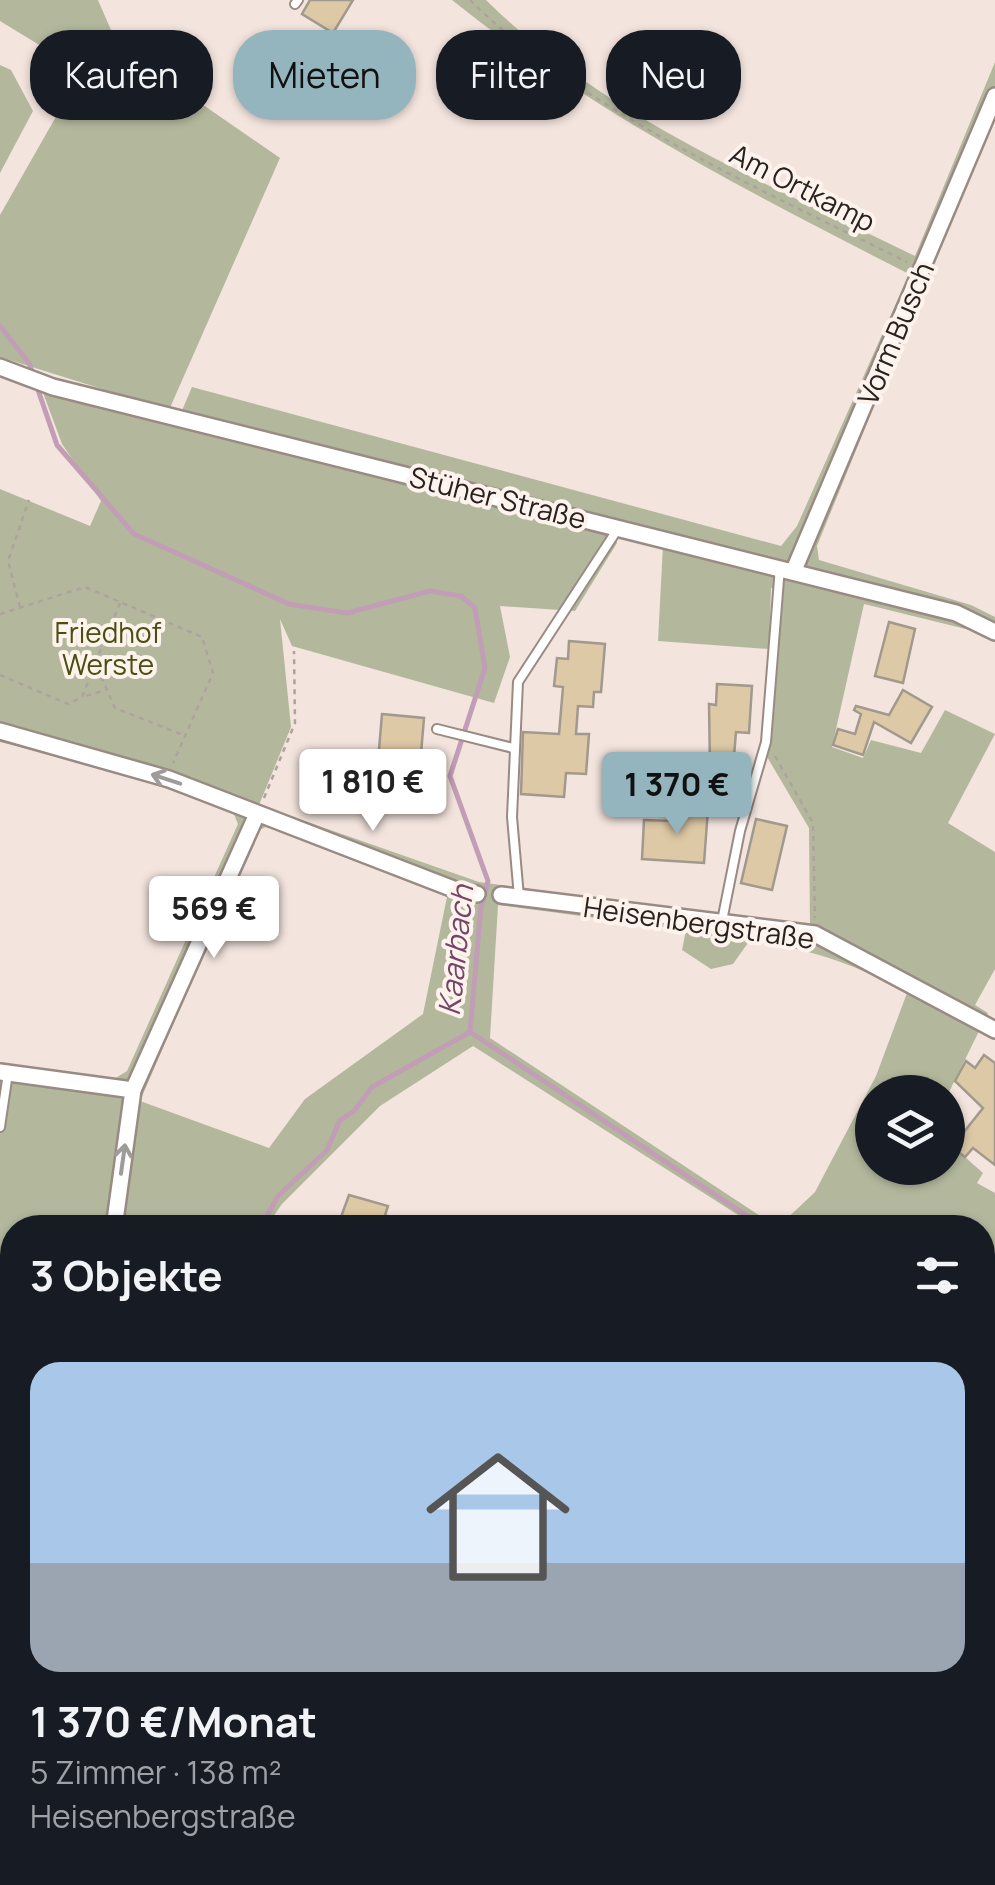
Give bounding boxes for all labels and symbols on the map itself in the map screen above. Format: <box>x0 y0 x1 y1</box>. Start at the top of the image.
street label: Am Ortkamp <box>724 134 882 240</box>
street label: Vorm Busch <box>848 256 942 410</box>
street label: Stüher Straße <box>406 457 590 537</box>
park label: Friedhof Werste <box>55 613 161 683</box>
pin: 1 810 € <box>281 749 465 834</box>
pin: 1 370 € <box>585 752 769 837</box>
one-way arrow <box>151 769 182 787</box>
pin: 569 € <box>144 876 284 961</box>
water label: Kaarbach <box>428 882 482 1017</box>
street label: Heisenbergstraße <box>581 887 817 957</box>
one-way arrow <box>115 1143 133 1175</box>

